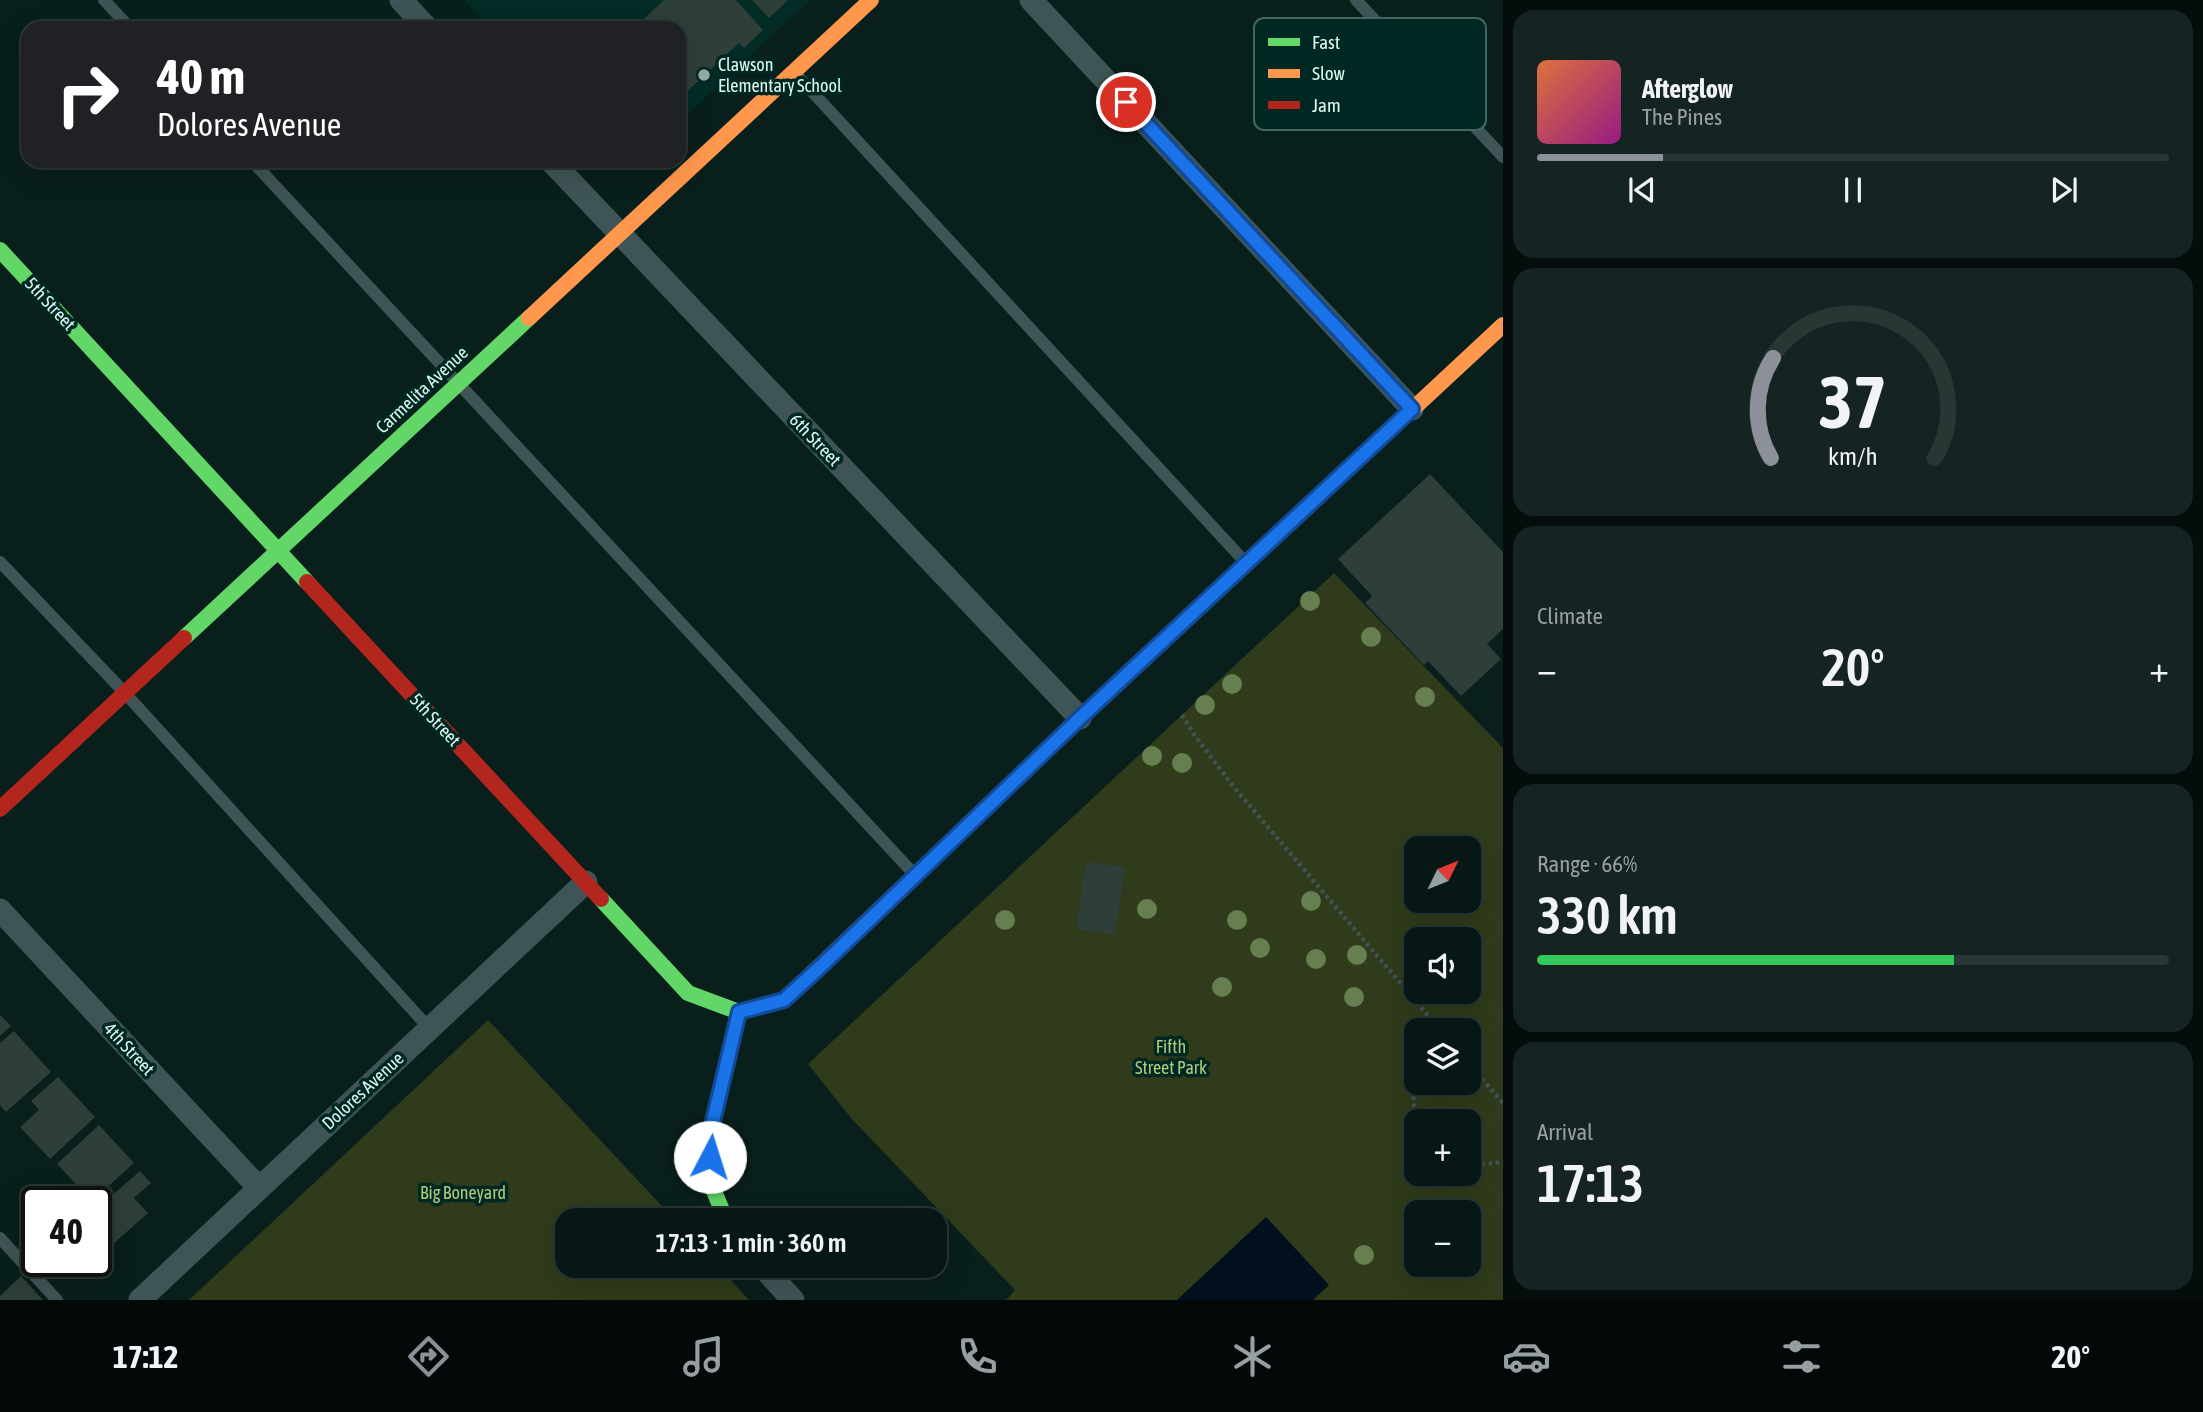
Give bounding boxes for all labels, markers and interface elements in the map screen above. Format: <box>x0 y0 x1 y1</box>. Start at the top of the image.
legend <box>1254 18 1486 130</box>
text: Fast <box>1312 31 1340 53</box>
text: 40 m <box>157 48 245 104</box>
icon: right <box>42 49 133 140</box>
place label: Clawson Elementary School <box>718 54 842 96</box>
text: Slow <box>1312 62 1346 84</box>
marker: Clawson Elementary School <box>696 67 712 83</box>
pin <box>1096 72 1156 132</box>
text: Afterglow <box>1642 74 1733 104</box>
icon: arrive <box>1107 83 1145 121</box>
text: Jam <box>1312 94 1341 116</box>
text: The Pines <box>1642 104 1722 130</box>
text: Dolores Avenue <box>157 106 341 143</box>
icon: previous <box>1623 171 1661 209</box>
icon: pause <box>1834 171 1872 209</box>
icon: next <box>2045 171 2083 209</box>
street label: 5th Street <box>21 273 80 334</box>
street label: Carmelita Avenue <box>371 342 472 437</box>
text: 37 <box>1819 360 1887 443</box>
street label: 6th Street <box>785 409 845 470</box>
text: km/h <box>1828 442 1878 470</box>
text: Climate <box>1537 603 1603 629</box>
text: 20° <box>1821 637 1885 697</box>
text: − <box>1537 647 1557 690</box>
text: + <box>2149 647 2169 690</box>
street label: 5th Street <box>406 689 465 750</box>
north arrow <box>1404 836 1480 914</box>
map controls <box>1404 836 1481 1277</box>
text: Range · 66% <box>1537 851 1637 877</box>
text: 330 km <box>1537 885 1678 945</box>
button: sound <box>1404 927 1481 1004</box>
street label: 4th Street <box>100 1018 159 1079</box>
button: layers <box>1404 1018 1481 1095</box>
park label: Fifth Street Park <box>1135 1036 1207 1078</box>
street label: Dolores Avenue <box>318 1048 408 1134</box>
button: + <box>1404 1109 1481 1186</box>
text: Arrival <box>1537 1119 1593 1145</box>
position arrow <box>673 1120 747 1194</box>
text: 17:13 <box>1537 1153 1644 1213</box>
park label: Big Boneyard <box>420 1182 506 1203</box>
speed limit sign: 40 <box>21 1186 112 1277</box>
button: − <box>1404 1200 1481 1277</box>
text: 17:13 · 1 min · 360 m <box>656 1228 846 1258</box>
icon: directions <box>404 1332 453 1381</box>
icon: music <box>679 1332 728 1381</box>
icon: phone <box>953 1332 1002 1381</box>
icon: climate <box>1228 1332 1277 1381</box>
icon: car <box>1502 1332 1551 1381</box>
icon: filters <box>1777 1332 1826 1381</box>
text: 17:12 <box>113 1338 179 1375</box>
text: 20° <box>2051 1338 2090 1375</box>

